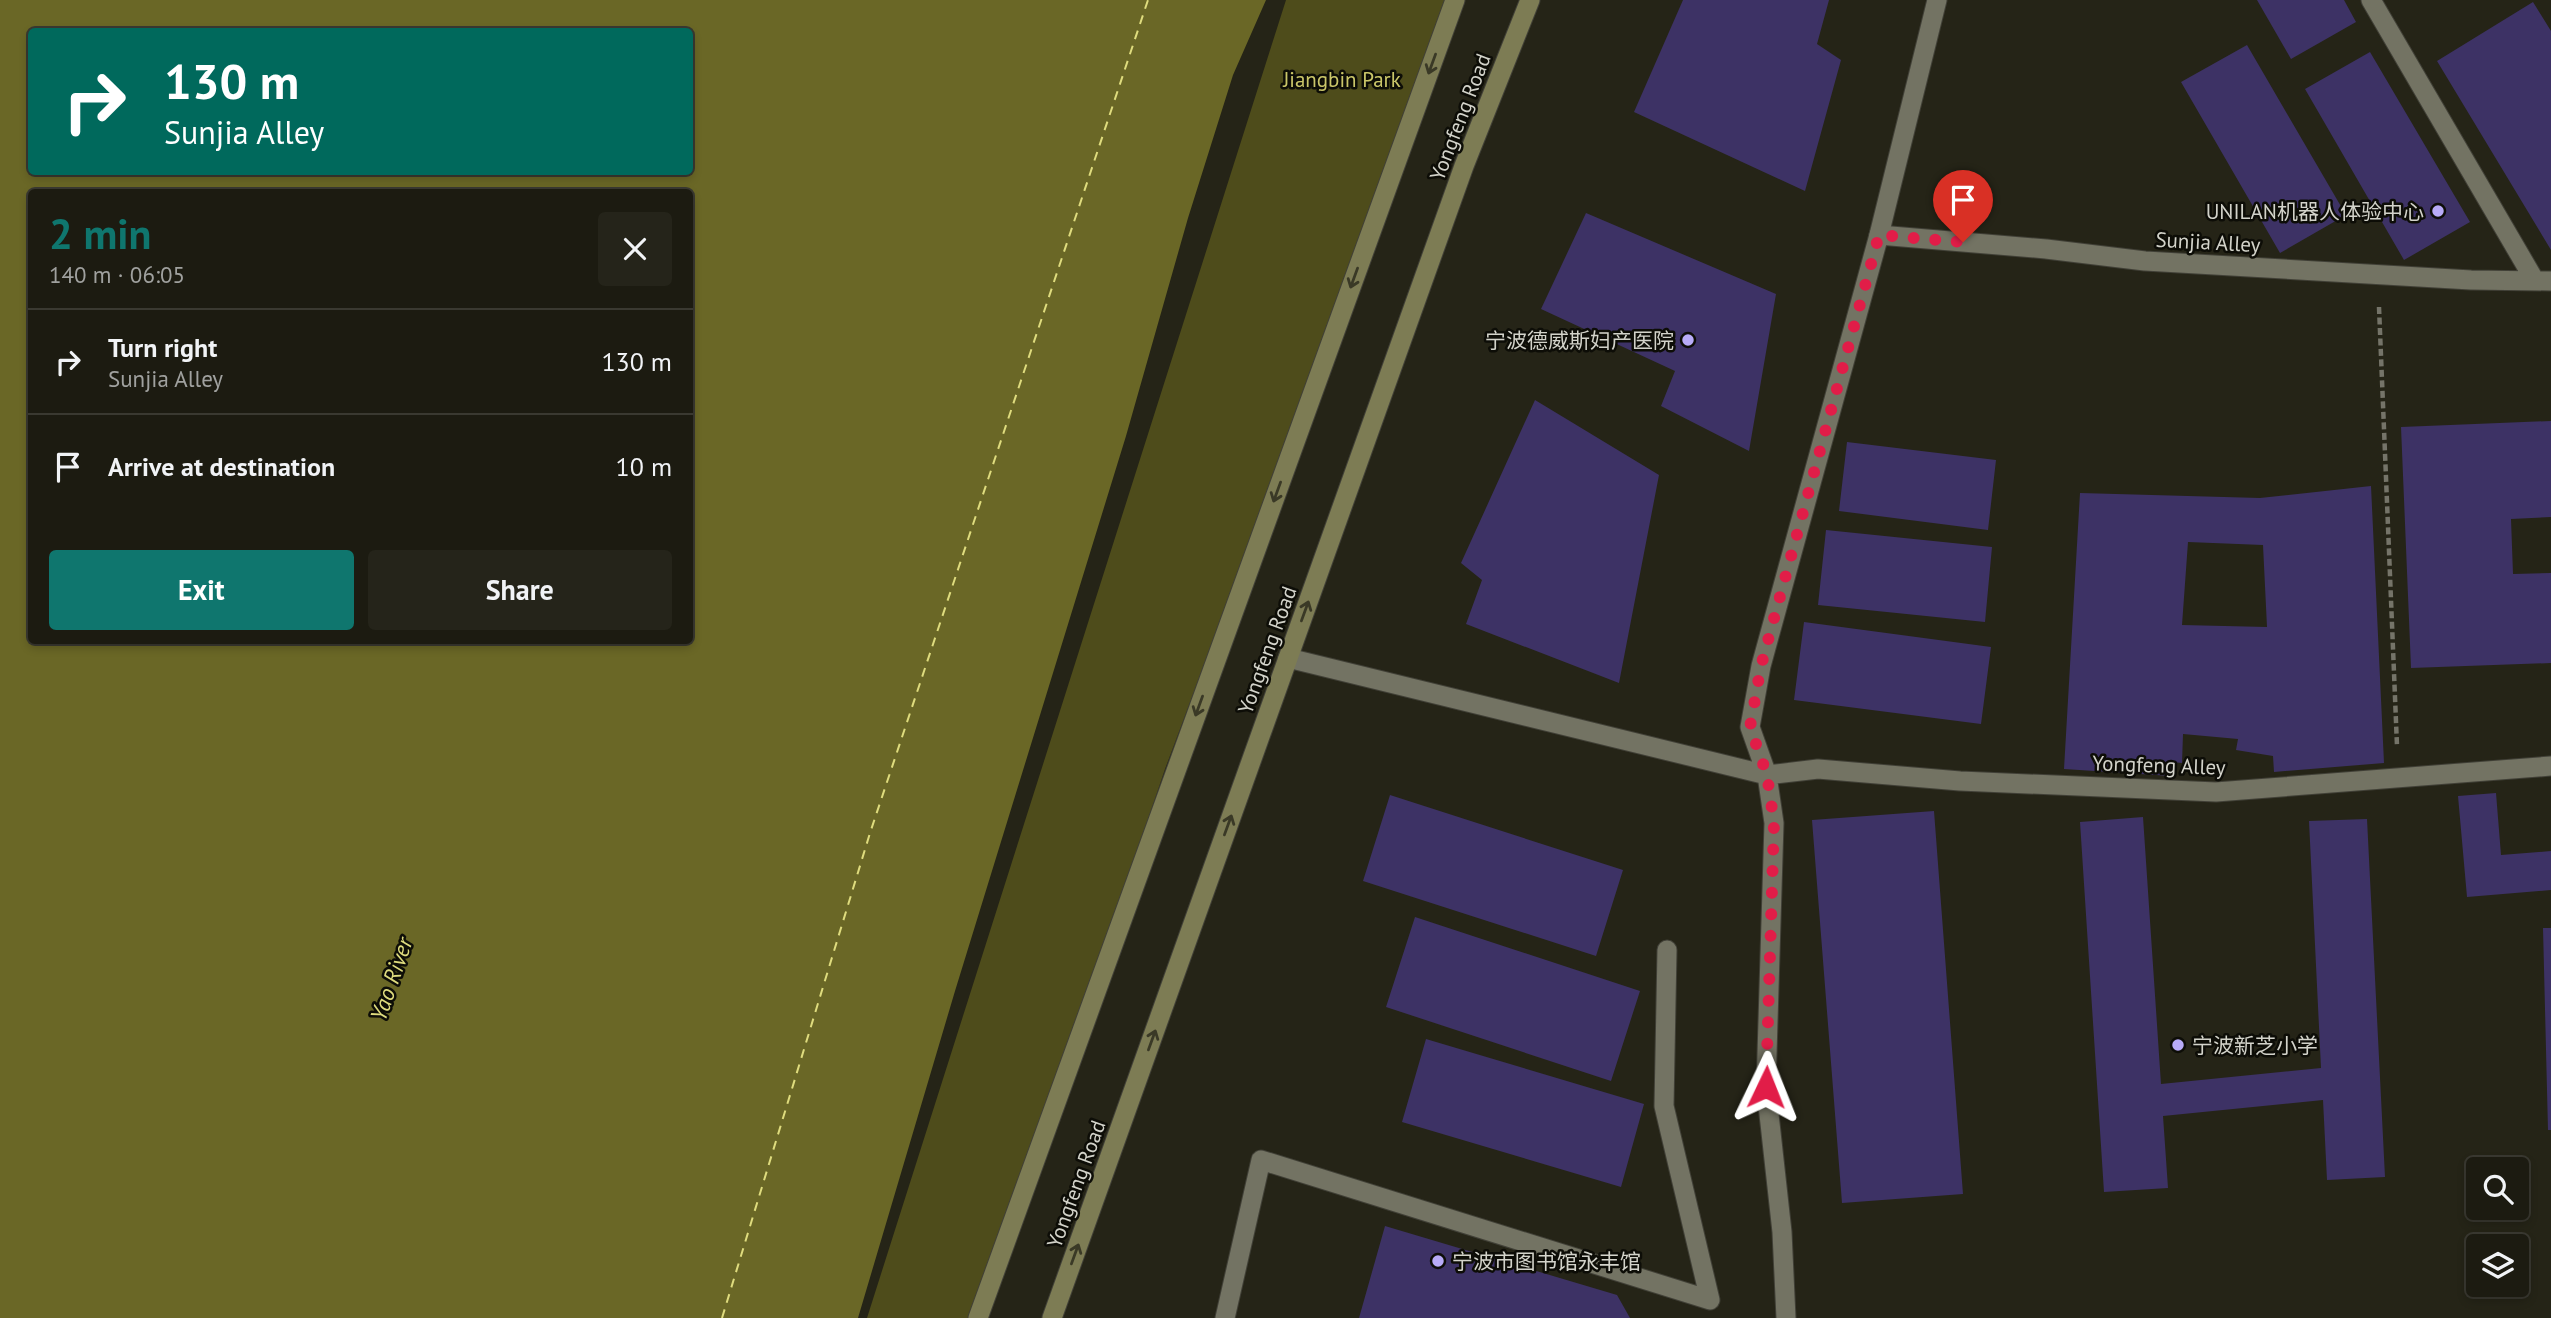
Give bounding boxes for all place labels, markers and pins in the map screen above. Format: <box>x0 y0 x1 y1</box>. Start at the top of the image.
pin <box>1933 170 1993 242</box>
place label: UNILAN机器人体验中心 <box>2206 198 2424 225</box>
marker: UNILAN机器人体验中心 <box>2430 203 2446 219</box>
place label: 宁波德威斯妇产医院 <box>1485 327 1674 354</box>
marker: 宁波德威斯妇产医院 <box>1680 332 1696 348</box>
place label: 宁波新芝小学 <box>2192 1032 2318 1059</box>
marker: 宁波新芝小学 <box>2170 1037 2186 1053</box>
place label: 宁波市图书馆永丰馆 <box>1452 1248 1641 1275</box>
marker: 宁波市图书馆永丰馆 <box>1430 1253 1446 1269</box>

